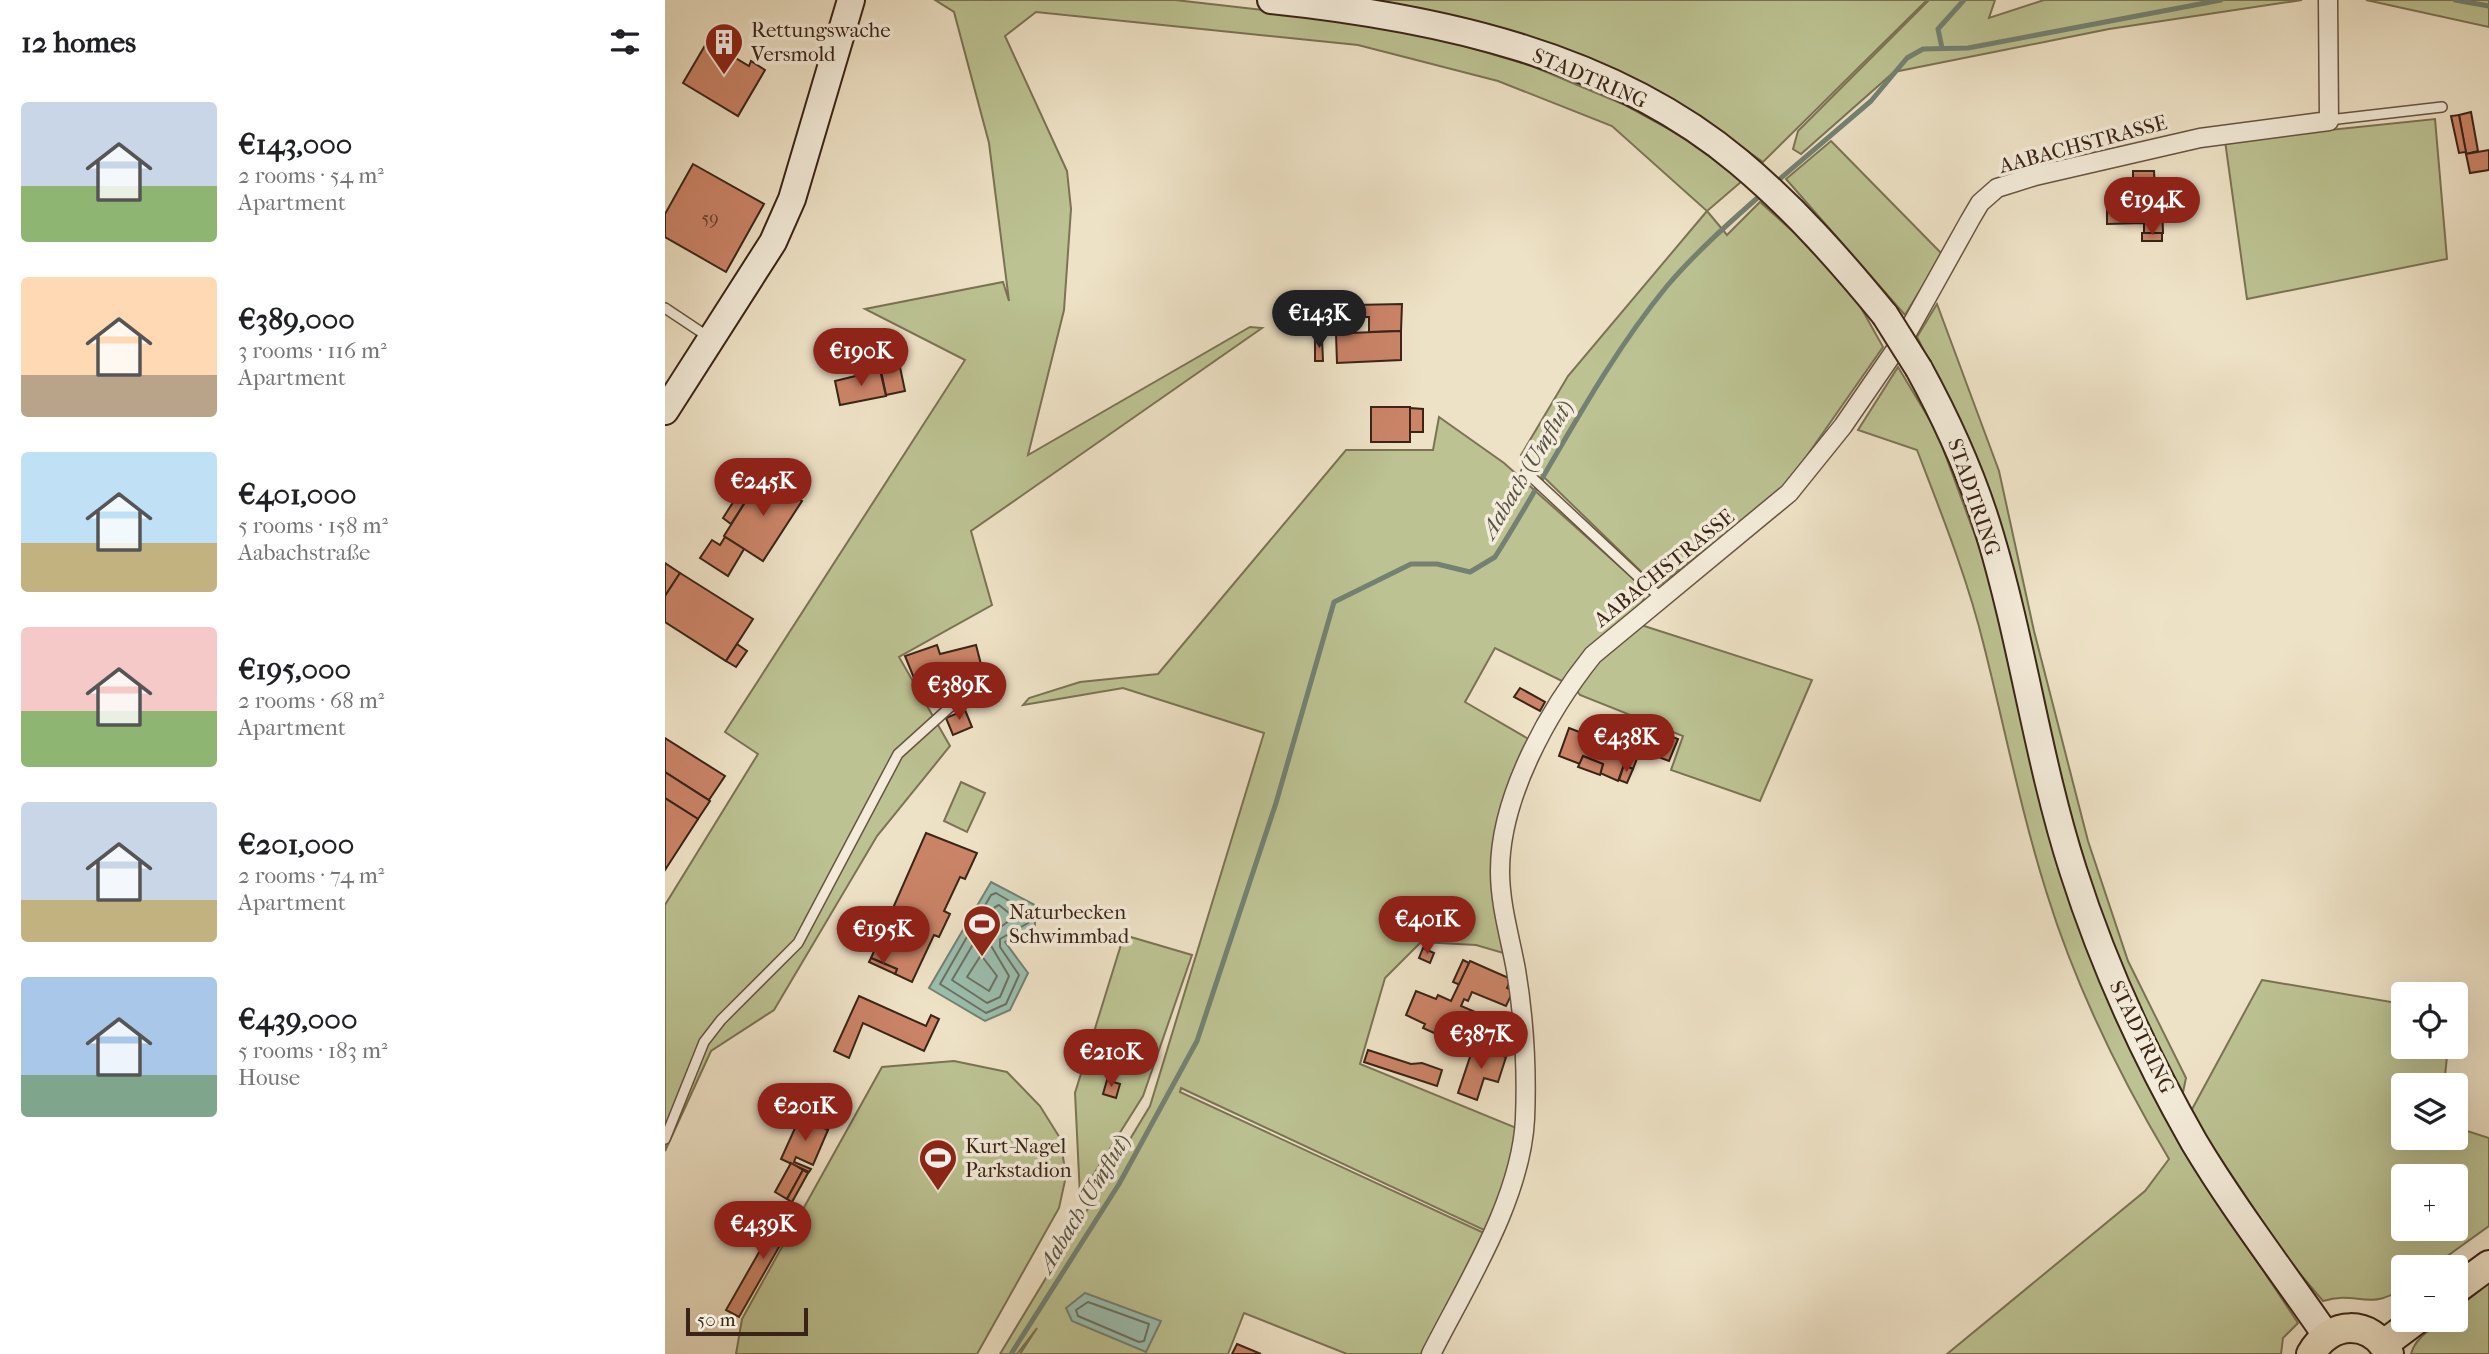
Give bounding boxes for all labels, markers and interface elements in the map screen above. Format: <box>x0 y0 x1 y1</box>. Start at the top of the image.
place label: Rettungswache Versmold <box>750 18 891 66</box>
building icon: Rettungswache Versmold <box>703 21 745 76</box>
icon: filters <box>606 23 644 61</box>
text: 12 homes <box>21 25 136 60</box>
street label: STADTRING <box>1529 43 1651 113</box>
street label: AABACHSTRASSE <box>1995 110 2170 178</box>
text: €143,000 <box>238 127 352 162</box>
icon: home <box>77 130 161 214</box>
text: 2 rooms · 54 m² <box>238 162 384 189</box>
pin: €194K <box>2103 177 2201 237</box>
text: €194K <box>2120 186 2184 213</box>
text: Apartment <box>238 189 346 216</box>
house number: 59 <box>701 208 719 229</box>
pin: €143K <box>1270 290 1368 350</box>
text: €143K <box>1288 299 1350 326</box>
text: €389,000 <box>238 302 355 337</box>
icon: home <box>77 305 161 389</box>
pin: €190K <box>812 328 910 388</box>
text: 3 rooms · 116 m² <box>238 337 387 364</box>
text: €190K <box>829 337 893 364</box>
text: Apartment <box>238 364 346 391</box>
water label: Aabach (Umflut) <box>1474 395 1579 545</box>
street label: STADTRING <box>1943 435 2005 559</box>
pin: €245K <box>714 458 812 518</box>
text: €245K <box>730 467 796 494</box>
text: €401,000 <box>238 477 357 512</box>
icon: home <box>77 480 161 564</box>
street label: AABACHSTRASSE <box>1588 504 1739 632</box>
text: 5 rooms · 158 m² <box>238 512 388 539</box>
text: Aabachstraße <box>238 539 370 566</box>
text: €195,000 <box>238 652 351 687</box>
icon: home <box>77 655 161 739</box>
pin: €389K <box>910 662 1008 722</box>
text: €389K <box>927 671 991 698</box>
text: 2 rooms · 68 m² <box>238 687 384 714</box>
text: Apartment <box>238 714 346 741</box>
pin: €438K <box>1577 714 1675 774</box>
text: €438K <box>1594 723 1658 750</box>
text: €201,000 <box>238 827 354 862</box>
icon: home <box>77 830 161 914</box>
text: 2 rooms · 74 m² <box>238 862 384 889</box>
text: Apartment <box>238 889 346 916</box>
pin: €401K <box>1378 897 1476 956</box>
place label: Naturbecken Schwimmbad <box>1009 900 1130 948</box>
sports icon: Naturbecken Schwimmbad <box>961 903 1003 958</box>
text: €401K <box>1395 905 1459 932</box>
pin: €195K <box>834 906 932 966</box>
text: €195K <box>853 915 913 942</box>
street label: STADTRING <box>2104 977 2180 1097</box>
map controls <box>2391 982 2468 1332</box>
button: locate <box>2391 982 2468 1059</box>
text: €439,000 <box>238 1002 357 1037</box>
icon: home <box>77 1005 161 1089</box>
pin: €387K <box>1432 1012 1530 1071</box>
text: €387K <box>1450 1020 1512 1047</box>
pin: €210K <box>1062 1030 1160 1089</box>
text: 5 rooms · 183 m² <box>238 1037 388 1064</box>
text: €210K <box>1080 1038 1142 1065</box>
text: House <box>238 1064 300 1091</box>
button: layers <box>2391 1073 2468 1150</box>
pin: €201K <box>756 1084 854 1143</box>
text: €201K <box>774 1092 836 1119</box>
water label: Aabach (Umflut) <box>1031 1129 1136 1279</box>
place label: Kurt-Nagel Parkstadion <box>965 1134 1072 1182</box>
sports icon: Kurt-Nagel Parkstadion <box>917 1137 959 1192</box>
button: + <box>2391 1164 2468 1241</box>
pin: €439K <box>714 1202 812 1261</box>
text: €439K <box>730 1210 796 1237</box>
button: − <box>2391 1255 2468 1332</box>
scale bar <box>686 1305 809 1337</box>
text: 50 m <box>697 1309 736 1331</box>

